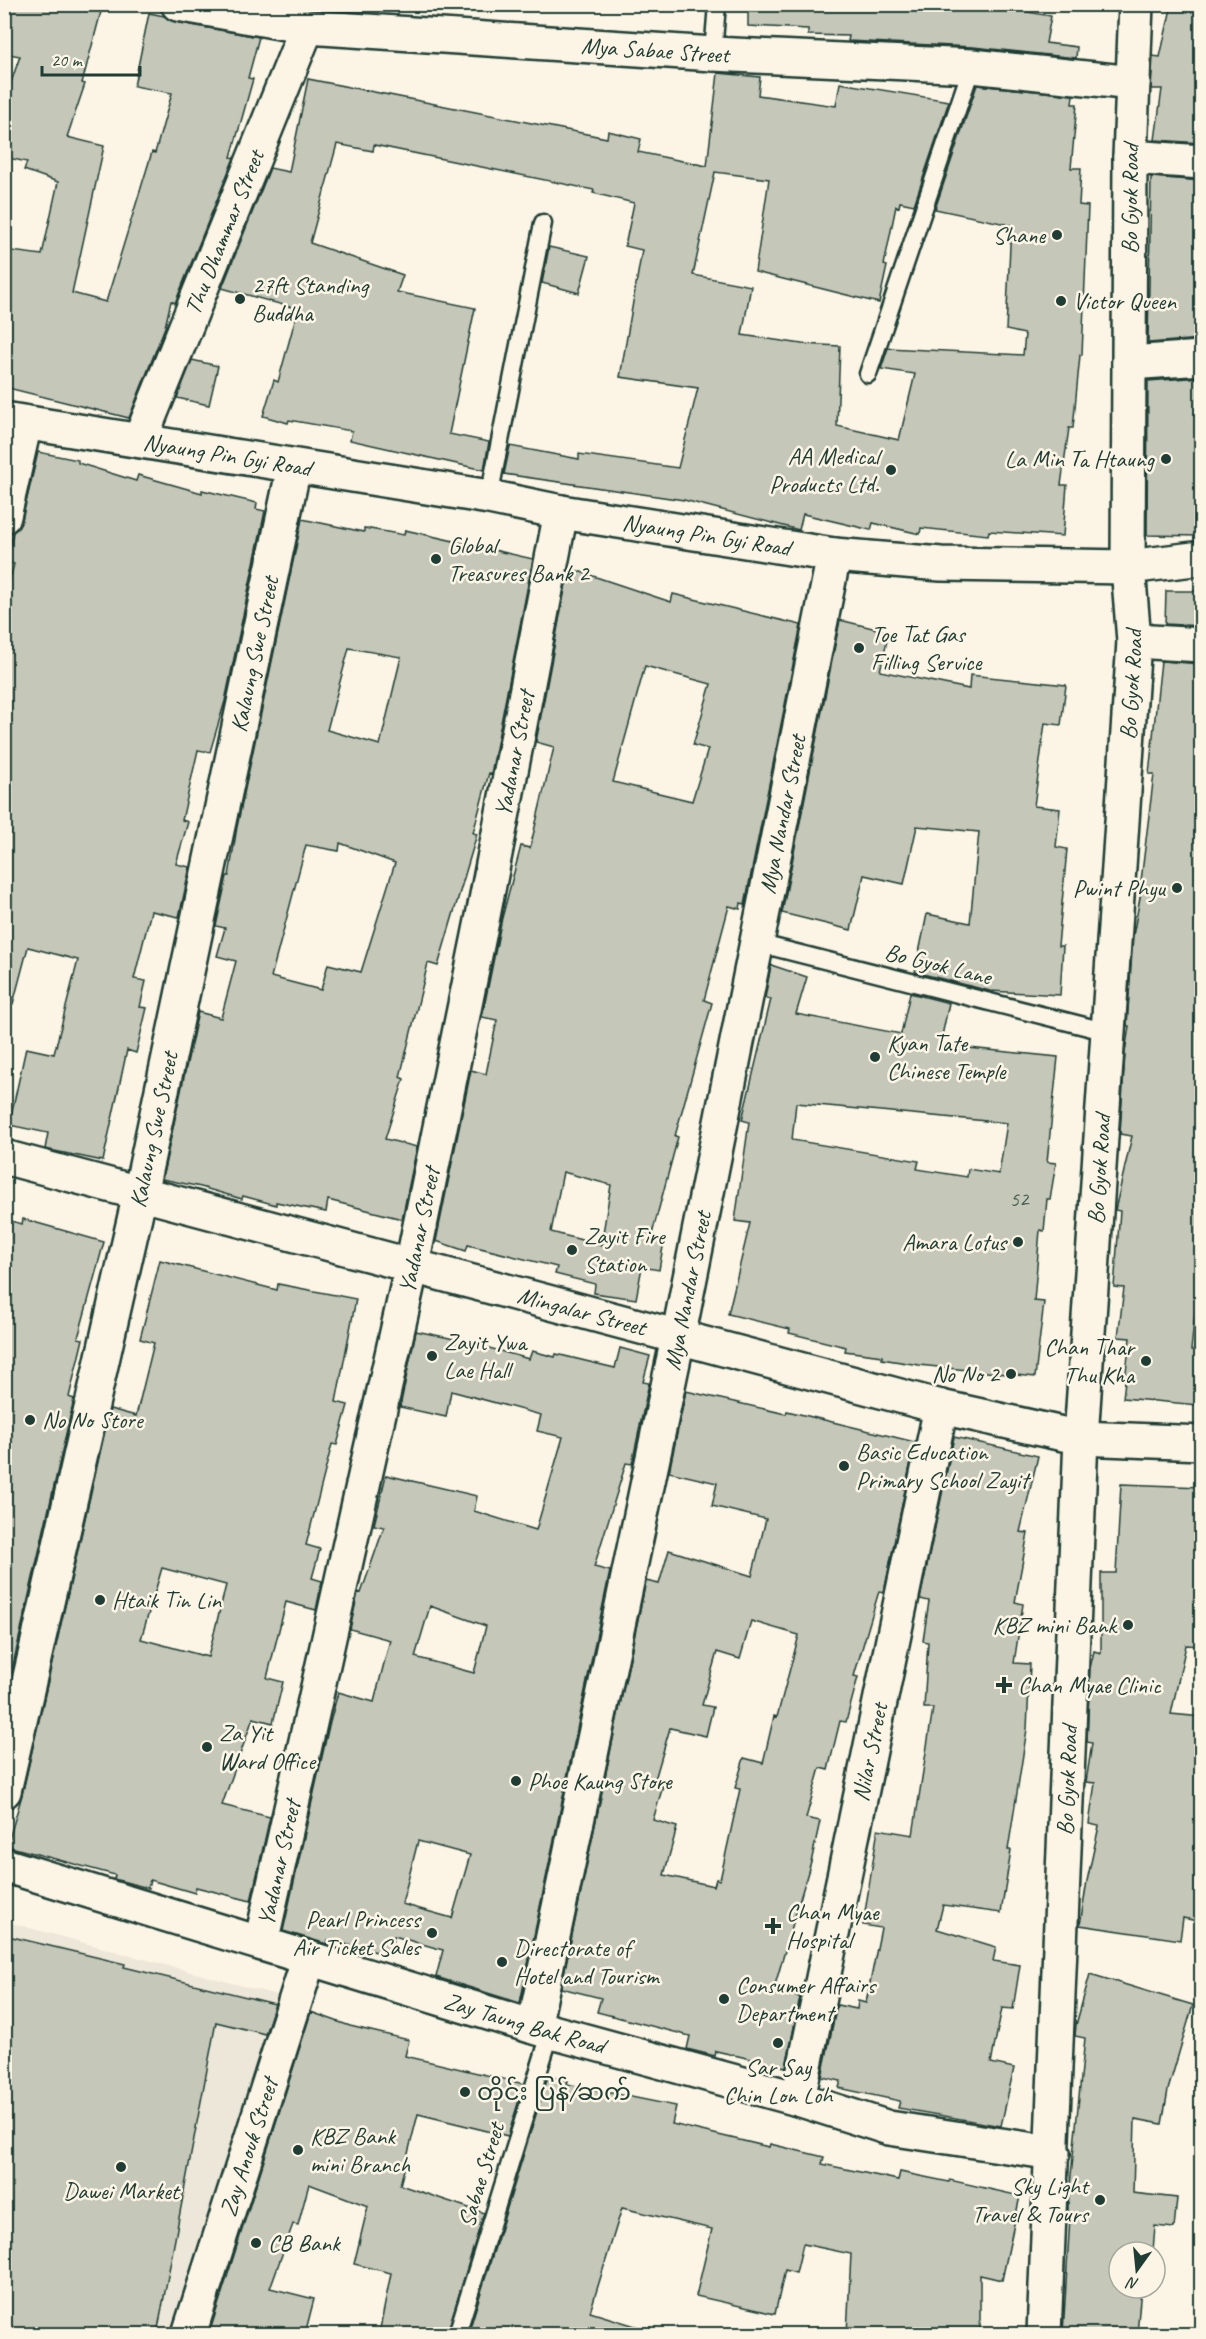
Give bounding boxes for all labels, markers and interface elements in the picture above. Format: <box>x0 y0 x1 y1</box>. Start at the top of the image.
street label: Mya Sabae Street <box>580 30 732 70</box>
scale bar <box>42 39 140 77</box>
text: 20 m <box>51 49 84 71</box>
street label: Bo Gyok Road <box>1115 140 1146 254</box>
street label: Thu Dhammar Street <box>177 144 271 319</box>
place label: Shane <box>993 220 1047 250</box>
marker: Shane <box>1050 228 1064 242</box>
place label: 27ft Standing Buddha <box>252 270 370 328</box>
place label: Victor Queen <box>1073 286 1177 316</box>
marker: 27ft Standing Buddha <box>233 292 247 306</box>
marker: Victor Queen <box>1054 294 1068 308</box>
street label: Nyaung Pin Gyi Road <box>141 427 317 484</box>
place label: AA Medical Products Ltd. <box>769 441 883 499</box>
place label: La Min Ta Htaung <box>1005 444 1155 474</box>
marker: La Min Ta Htaung <box>1159 452 1173 466</box>
marker: AA Medical Products Ltd. <box>884 463 898 477</box>
street label: Nyaung Pin Gyi Road <box>620 507 796 563</box>
place label: Global Treasures Bank 2 <box>448 530 591 588</box>
marker: Global Treasures Bank 2 <box>429 552 443 566</box>
street label: Kalaung Swe Street <box>223 572 286 735</box>
place label: Toe Tat Gas Filling Service <box>871 619 983 677</box>
street label: Bo Gyok Road <box>1112 625 1149 740</box>
marker: Toe Tat Gas Filling Service <box>852 641 866 655</box>
street label: Yadanar Street <box>488 685 542 819</box>
street label: Mya Nandar Street <box>752 730 813 896</box>
place label: Pwint Phyu <box>1073 873 1167 903</box>
marker: Pwint Phyu <box>1170 881 1184 895</box>
street label: Bo Gyok Lane <box>882 936 996 992</box>
place label: Kyan Tate Chinese Temple <box>887 1028 1008 1086</box>
street label: Kalaung Swe Street <box>122 1047 185 1210</box>
marker: Kyan Tate Chinese Temple <box>868 1050 882 1064</box>
street label: Bo Gyok Road <box>1080 1110 1118 1225</box>
street label: Yadanar Street <box>391 1162 447 1296</box>
house number: 52 <box>1010 1186 1030 1212</box>
street label: Mya Nandar Street <box>657 1207 718 1373</box>
place label: Zayit Fire Station <box>584 1221 667 1279</box>
place label: Amara Lotus <box>902 1227 1009 1257</box>
marker: Amara Lotus <box>1011 1235 1025 1249</box>
marker: Zayit Fire Station <box>565 1243 579 1257</box>
street label: Mingalar Street <box>515 1280 651 1343</box>
place label: Zayit Ywa Lae Hall <box>444 1327 528 1385</box>
place label: Chan Thar Thu Kha <box>1044 1332 1136 1390</box>
marker: Zayit Ywa Lae Hall <box>425 1349 439 1363</box>
marker: Chan Thar Thu Kha <box>1139 1354 1153 1368</box>
place label: No No 2 <box>932 1359 1001 1389</box>
marker: No No 2 <box>1004 1367 1018 1381</box>
place label: No No Store <box>42 1405 145 1435</box>
marker: No No Store <box>23 1413 37 1427</box>
place label: Basic Education Primary School Zayit <box>856 1437 1031 1495</box>
marker: Basic Education Primary School Zayit <box>837 1459 851 1473</box>
place label: Htaik Tin Lin <box>112 1585 222 1615</box>
marker: Htaik Tin Lin <box>93 1593 107 1607</box>
place label: KBZ mini Bank <box>993 1610 1118 1640</box>
marker: KBZ mini Bank <box>1121 1618 1135 1632</box>
place label: Chan Myae Clinic <box>1018 1670 1162 1700</box>
marker: Chan Myae Clinic <box>995 1676 1013 1694</box>
street label: Nilar Street <box>845 1699 895 1804</box>
place label: Za Yit Ward Office <box>219 1718 317 1776</box>
street label: Bo Gyok Road <box>1050 1721 1084 1836</box>
marker: Za Yit Ward Office <box>200 1740 214 1754</box>
place label: Phoe Kaung Store <box>528 1766 674 1796</box>
marker: Phoe Kaung Store <box>509 1774 523 1788</box>
street label: Yadanar Street <box>250 1795 308 1928</box>
place label: Chan Myae Hospital <box>786 1897 881 1955</box>
place label: Pearl Princess Air Ticket Sales <box>293 1904 423 1962</box>
marker: Chan Myae Hospital <box>764 1917 782 1935</box>
marker: Pearl Princess Air Ticket Sales <box>425 1926 439 1940</box>
place label: Directorate of Hotel and Tourism <box>514 1933 661 1991</box>
marker: Directorate of Hotel and Tourism <box>495 1955 509 1969</box>
place label: Consumer Affairs Department <box>736 1970 877 2028</box>
street label: Zay Taung Bak Road <box>441 1985 612 2062</box>
marker: Consumer Affairs Department <box>717 1992 731 2006</box>
marker: Sar Say Chin Lon Loh <box>771 2036 785 2050</box>
place label: Sar Say Chin Lon Loh <box>724 2052 834 2110</box>
street label: Zay Anouk Street <box>213 2072 286 2220</box>
place label: တိုင်း ပြန်/ဆက် <box>477 2076 631 2111</box>
marker: တိုင်း ပြန်/ဆက် <box>458 2085 472 2099</box>
street label: Sabae Street <box>451 2117 512 2231</box>
place label: KBZ Bank mini Branch <box>310 2121 411 2179</box>
marker: KBZ Bank mini Branch <box>291 2143 305 2157</box>
marker: Dawei Market <box>114 2160 128 2174</box>
place label: Sky Light Travel & Tours <box>972 2171 1090 2229</box>
place label: Dawei Market <box>63 2176 181 2206</box>
marker: Sky Light Travel & Tours <box>1093 2193 1107 2207</box>
place label: CB Bank <box>268 2228 342 2258</box>
marker: CB Bank <box>249 2236 263 2250</box>
north arrow <box>1107 2240 1167 2300</box>
text: N <box>1123 2272 1141 2294</box>

